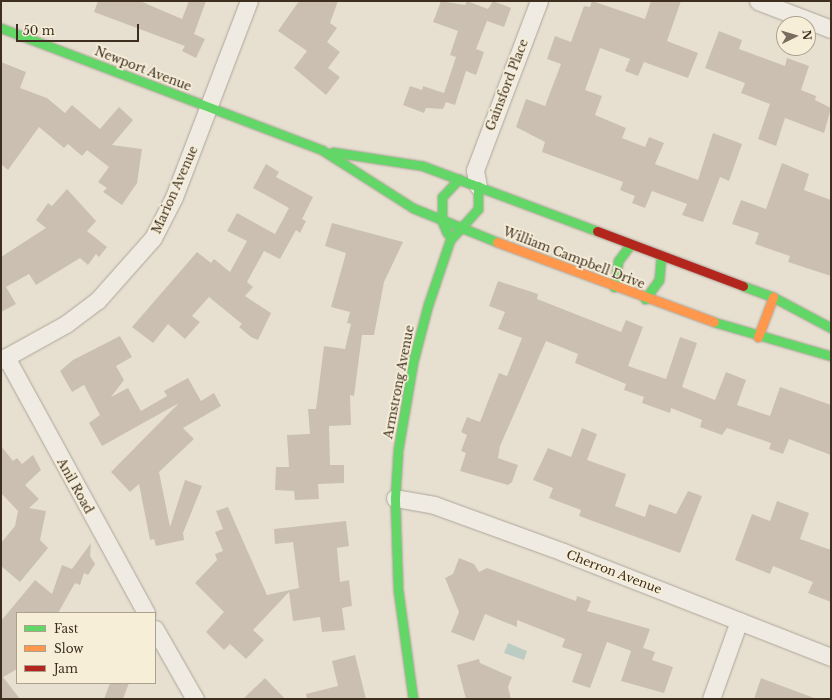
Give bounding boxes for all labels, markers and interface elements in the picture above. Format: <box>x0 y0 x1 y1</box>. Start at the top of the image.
scale bar <box>18 16 141 42</box>
north arrow <box>776 16 816 56</box>
text: 50 m <box>23 23 55 38</box>
text: N <box>800 29 814 41</box>
street label: Gainsford Place <box>483 37 531 133</box>
street label: Newport Avenue <box>92 44 194 94</box>
street label: Marion Avenue <box>149 144 201 236</box>
street label: William Campbell Drive <box>501 224 647 292</box>
street label: Armstrong Avenue <box>381 324 417 440</box>
street label: Anil Road <box>54 456 96 516</box>
street label: Cherron Avenue <box>564 547 664 597</box>
legend <box>16 612 156 684</box>
text: Fast <box>54 621 78 636</box>
text: Slow <box>54 641 83 656</box>
text: Jam <box>54 661 78 676</box>

